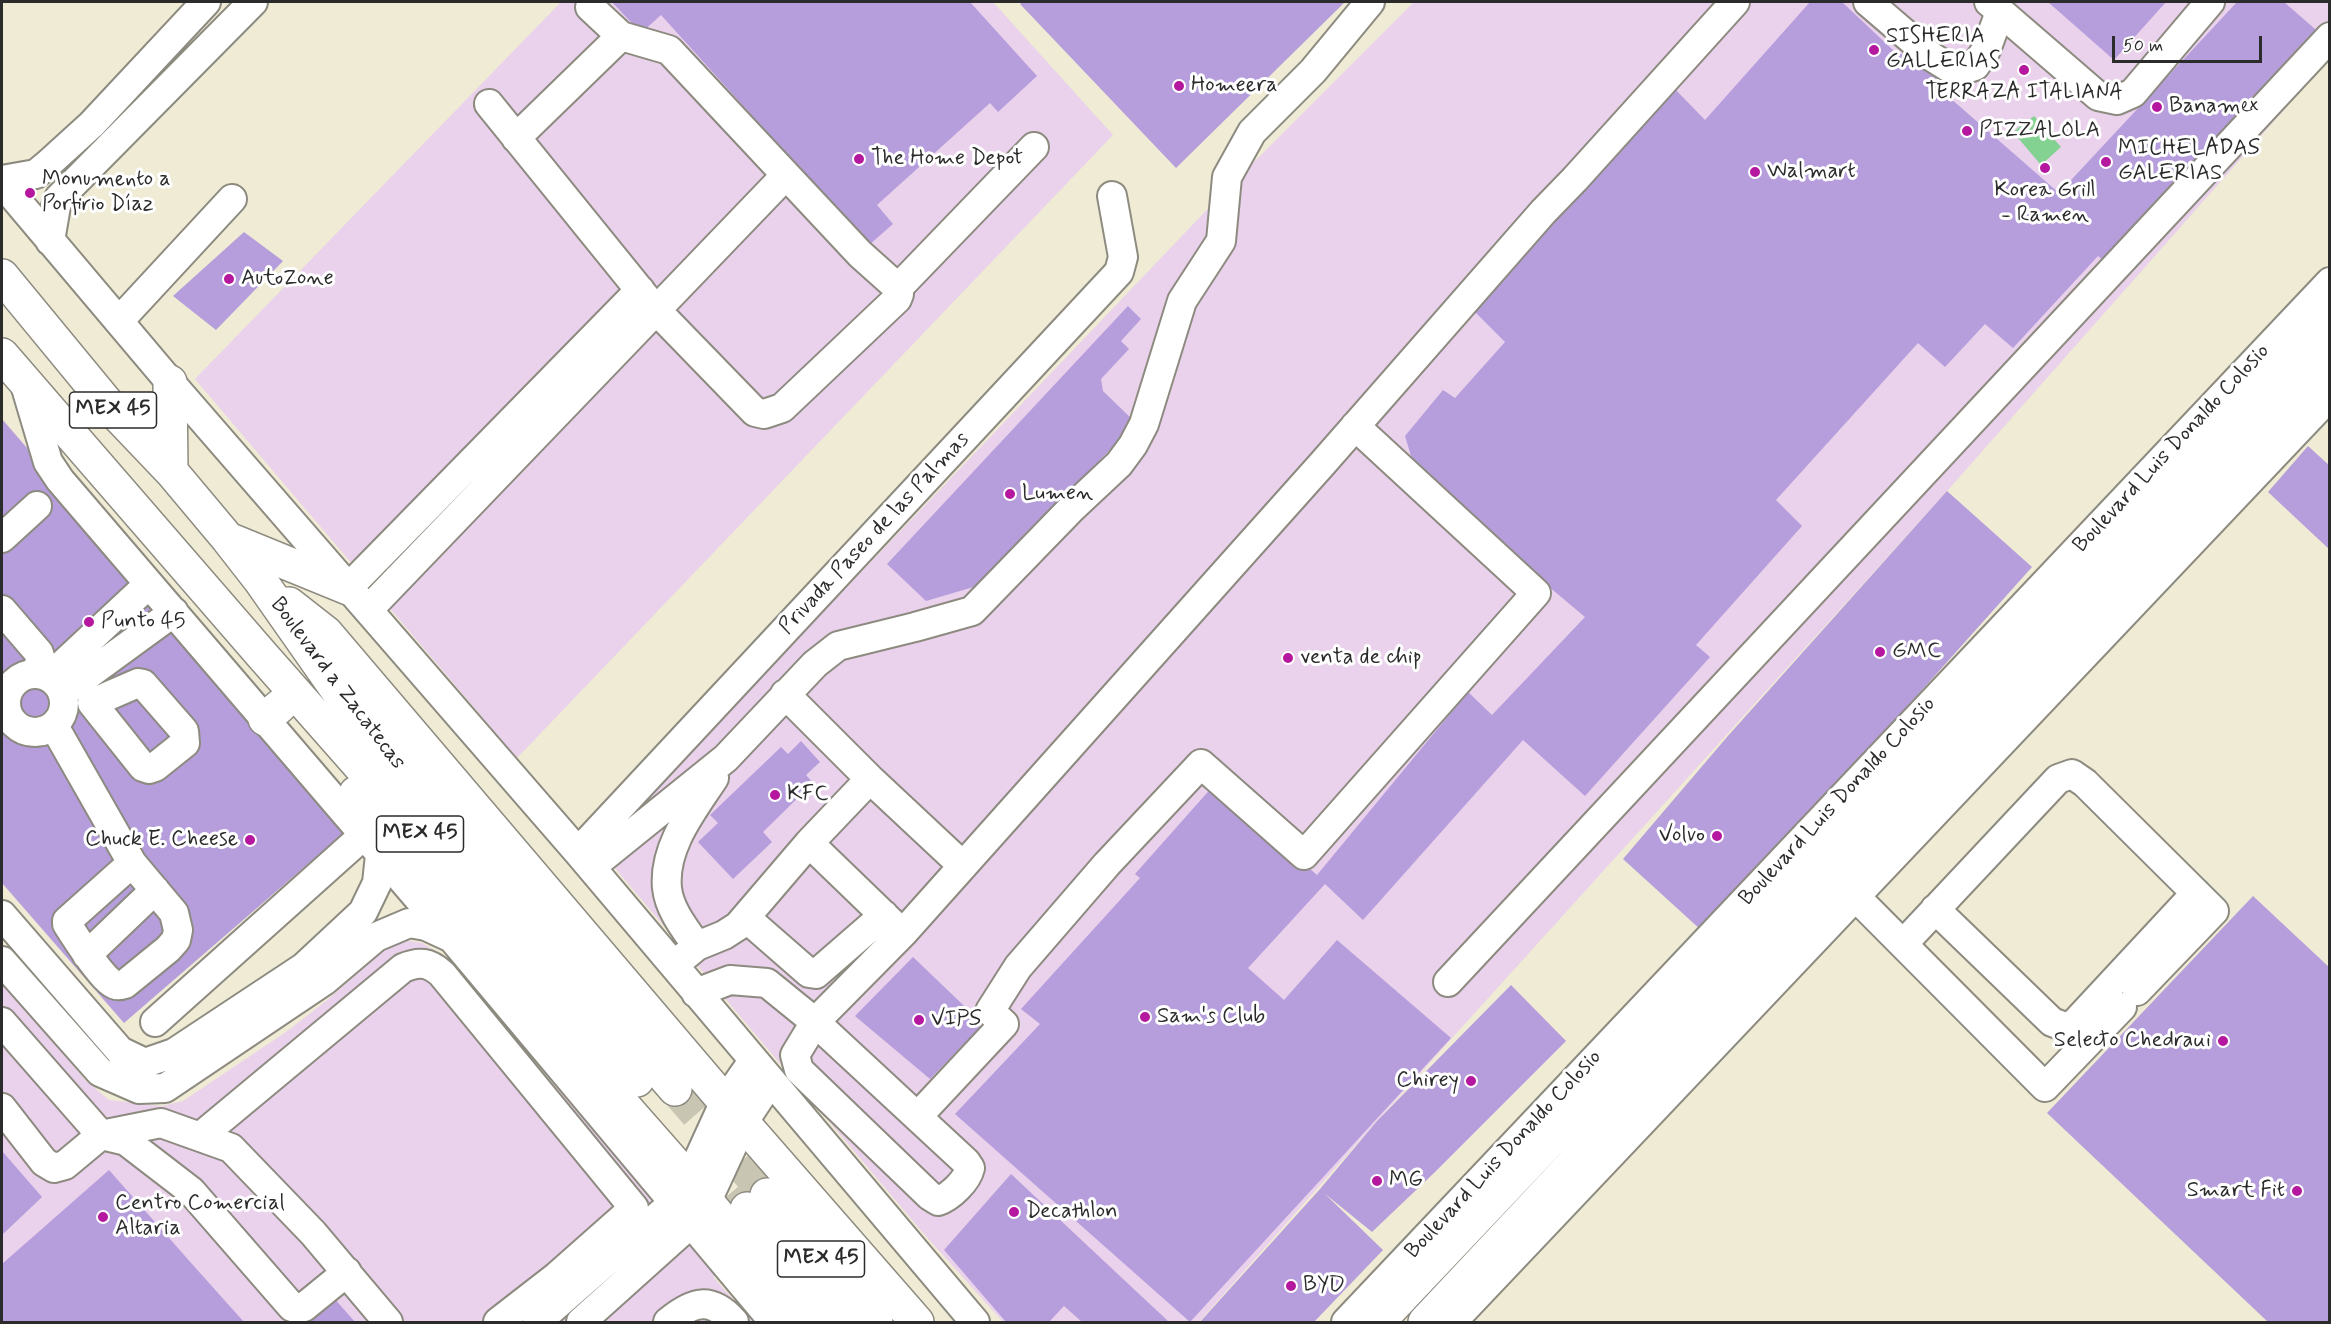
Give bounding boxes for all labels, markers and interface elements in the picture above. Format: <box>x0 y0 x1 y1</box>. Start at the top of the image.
place label: SISHERIA GALLERIAS <box>1886 24 2000 76</box>
scale bar <box>2115 24 2265 62</box>
text: 50 m <box>2123 34 2163 58</box>
marker: SISHERIA GALLERIAS <box>1867 43 1881 57</box>
marker: TERRAZA ITALIANA <box>2017 63 2031 77</box>
place label: Homeera <box>1191 73 1278 99</box>
marker: Homeera <box>1172 79 1186 93</box>
place label: TERRAZA ITALIANA <box>1925 80 2123 106</box>
place label: Banamex <box>2169 94 2258 120</box>
marker: Banamex <box>2150 100 2164 114</box>
place label: PIZZALOLA <box>1979 118 2100 144</box>
marker: PIZZALOLA <box>1960 124 1974 138</box>
place label: MICHELADAS GALERIAS <box>2118 136 2260 188</box>
place label: The Home Depot <box>871 146 1023 172</box>
marker: The Home Depot <box>852 152 866 166</box>
marker: MICHELADAS GALERIAS <box>2099 155 2113 169</box>
place label: Walmart <box>1767 159 1856 185</box>
marker: Korea Grill - Ramen <box>2038 161 2052 175</box>
marker: Walmart <box>1748 165 1762 179</box>
place label: Monumento a Porfirio Díaz <box>42 167 170 218</box>
place label: Korea Grill - Ramen <box>1994 178 2096 230</box>
marker: Monumento a Porfirio Díaz <box>23 186 37 200</box>
place label: AutoZone <box>241 266 334 292</box>
marker: AutoZone <box>222 272 236 286</box>
street label: Boulevard Luis Donaldo Colosio <box>2068 339 2276 559</box>
road number: MEX 45 <box>70 392 156 428</box>
street label: Privada Paseo de las Palmas <box>774 427 976 641</box>
place label: Lumen <box>1022 481 1093 507</box>
marker: Lumen <box>1003 487 1017 501</box>
street label: Boulevard a Zacatecas <box>264 593 410 775</box>
place label: Punto 45 <box>101 609 185 635</box>
marker: Punto 45 <box>82 615 96 629</box>
place label: GMC <box>1892 639 1941 665</box>
place label: venta de chip <box>1300 645 1422 671</box>
marker: GMC <box>1873 645 1887 659</box>
marker: venta de chip <box>1281 651 1295 665</box>
street label: Boulevard Luis Donaldo Colosio <box>1734 692 1942 912</box>
place label: KFC <box>787 782 829 808</box>
marker: KFC <box>768 788 782 802</box>
road number: MEX 45 <box>376 816 464 852</box>
place label: Volvo <box>1659 823 1705 849</box>
place label: Chuck E. Cheese <box>85 827 238 853</box>
marker: Volvo <box>1710 829 1724 843</box>
marker: Chuck E. Cheese <box>243 833 257 847</box>
place label: Sam's Club <box>1157 1004 1265 1030</box>
place label: VIPS <box>931 1007 981 1033</box>
marker: Sam's Club <box>1138 1010 1152 1024</box>
marker: VIPS <box>912 1013 926 1027</box>
place label: Selecto Chedraui <box>2054 1028 2211 1054</box>
marker: Selecto Chedraui <box>2216 1034 2230 1048</box>
street label: Boulevard Luis Donaldo Colosio <box>1400 1045 1608 1265</box>
place label: Chirey <box>1396 1068 1459 1094</box>
marker: Chirey <box>1464 1074 1478 1088</box>
place label: MG <box>1389 1168 1423 1194</box>
marker: MG <box>1370 1174 1384 1188</box>
place label: Smart Fit <box>2187 1178 2285 1204</box>
marker: Smart Fit <box>2290 1184 2304 1198</box>
place label: Centro Comercial Altaria <box>115 1191 285 1242</box>
place label: Decathlon <box>1026 1199 1118 1225</box>
marker: Decathlon <box>1007 1205 1021 1219</box>
marker: Centro Comercial Altaria <box>96 1210 110 1224</box>
road number: MEX 45 <box>778 1241 864 1277</box>
place label: BYD <box>1303 1273 1345 1299</box>
marker: BYD <box>1284 1279 1298 1293</box>

